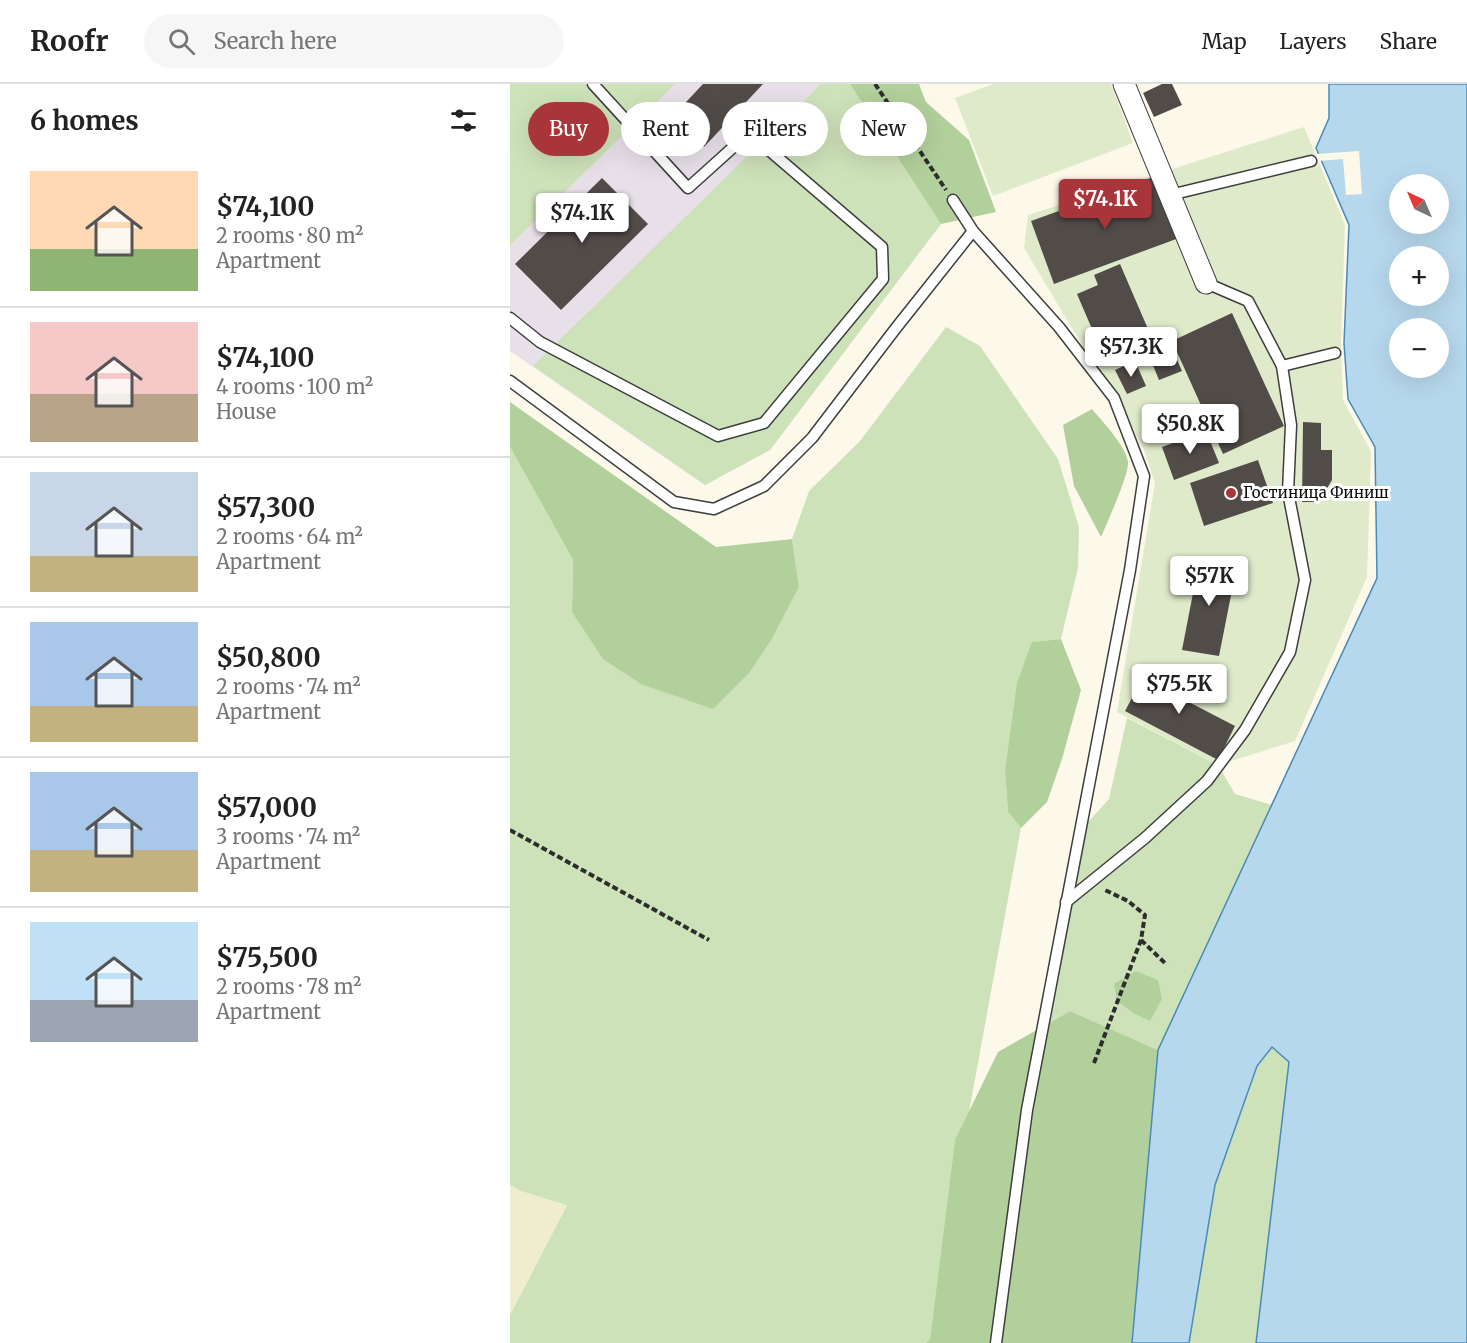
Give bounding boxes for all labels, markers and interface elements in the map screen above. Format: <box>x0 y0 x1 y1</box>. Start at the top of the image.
search box <box>144 14 564 68</box>
text: Roofr <box>30 23 108 59</box>
icon: search <box>165 25 198 58</box>
text: Search here <box>213 27 337 55</box>
text: Map <box>1202 28 1247 55</box>
text: Layers <box>1280 28 1347 55</box>
text: Share <box>1380 28 1437 55</box>
chip: Buy <box>528 102 609 156</box>
chip: Rent <box>621 102 710 156</box>
chip: Filters <box>722 102 828 156</box>
chip: New <box>840 102 927 156</box>
text: 6 homes <box>30 104 139 137</box>
icon: filters <box>447 104 480 137</box>
north arrow <box>1389 174 1449 234</box>
map controls <box>1389 174 1449 378</box>
pin: $74.1K <box>1056 179 1154 230</box>
text: $74.1K <box>1073 186 1137 211</box>
text: $74,100 <box>216 190 314 223</box>
pin: $74.1K <box>533 193 631 244</box>
icon: home <box>78 195 150 267</box>
text: $74.1K <box>550 200 614 225</box>
text: 2 rooms · 80 m² <box>216 223 363 248</box>
button: + <box>1389 246 1449 306</box>
text: Apartment <box>216 248 321 273</box>
button: − <box>1389 318 1449 378</box>
pin: $57.3K <box>1082 327 1180 378</box>
text: $57.3K <box>1099 334 1163 359</box>
text: $74,100 <box>216 341 314 374</box>
icon: home <box>78 346 150 418</box>
text: 4 rooms · 100 m² <box>216 374 373 399</box>
text: House <box>216 399 276 424</box>
pin: $50.8K <box>1141 404 1239 455</box>
text: $50.8K <box>1156 411 1224 436</box>
place label: Гостиница Финиш <box>1243 483 1389 502</box>
marker: Гостиница Финиш <box>1224 486 1238 500</box>
text: $57,300 <box>216 491 315 524</box>
icon: home <box>78 496 150 568</box>
text: 2 rooms · 64 m² <box>216 524 363 549</box>
text: Apartment <box>216 549 321 574</box>
pin: $57K <box>1173 556 1245 607</box>
text: $57K <box>1184 563 1234 588</box>
text: $50,800 <box>216 641 321 674</box>
icon: home <box>78 646 150 718</box>
pin: $75.5K <box>1130 664 1228 715</box>
text: $75.5K <box>1146 671 1212 696</box>
text: 2 rooms · 74 m² <box>216 674 361 699</box>
text: Apartment <box>216 699 321 724</box>
text: $57,000 <box>216 791 317 824</box>
icon: home <box>78 796 150 868</box>
text: 3 rooms · 74 m² <box>216 824 360 849</box>
text: Apartment <box>216 849 321 874</box>
text: $75,500 <box>216 941 318 974</box>
icon: home <box>78 946 150 1018</box>
text: 2 rooms · 78 m² <box>216 974 361 999</box>
text: Apartment <box>216 999 321 1024</box>

